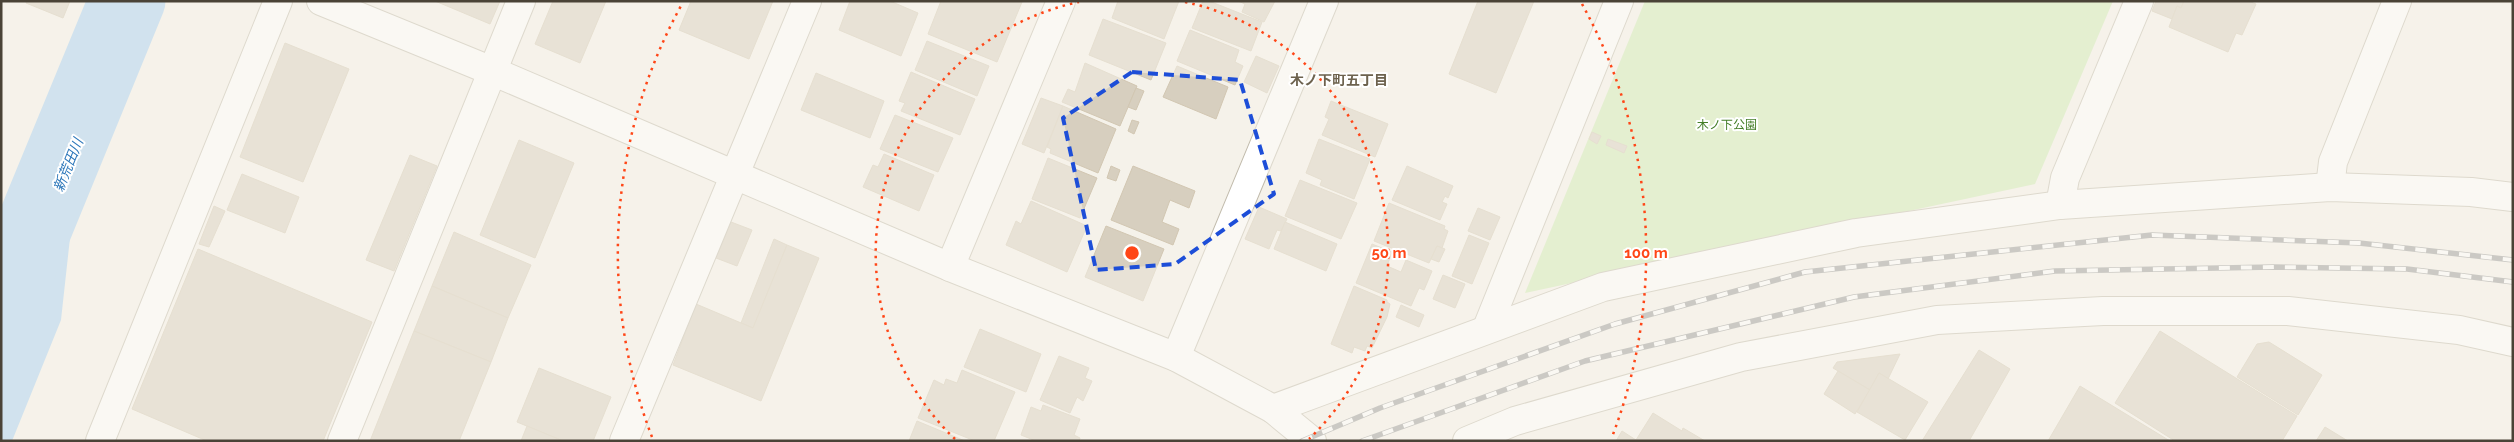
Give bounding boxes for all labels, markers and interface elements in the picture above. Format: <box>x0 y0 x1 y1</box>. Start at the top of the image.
district label: 木ノ下町五丁目 <box>1290 72 1388 88</box>
park label: 木ノ下公園 <box>1697 118 1757 132</box>
water label: 新荒田川 <box>50 134 87 194</box>
centre of rings <box>1123 244 1141 262</box>
text: 50 m <box>1371 244 1407 262</box>
text: 100 m <box>1624 244 1668 262</box>

